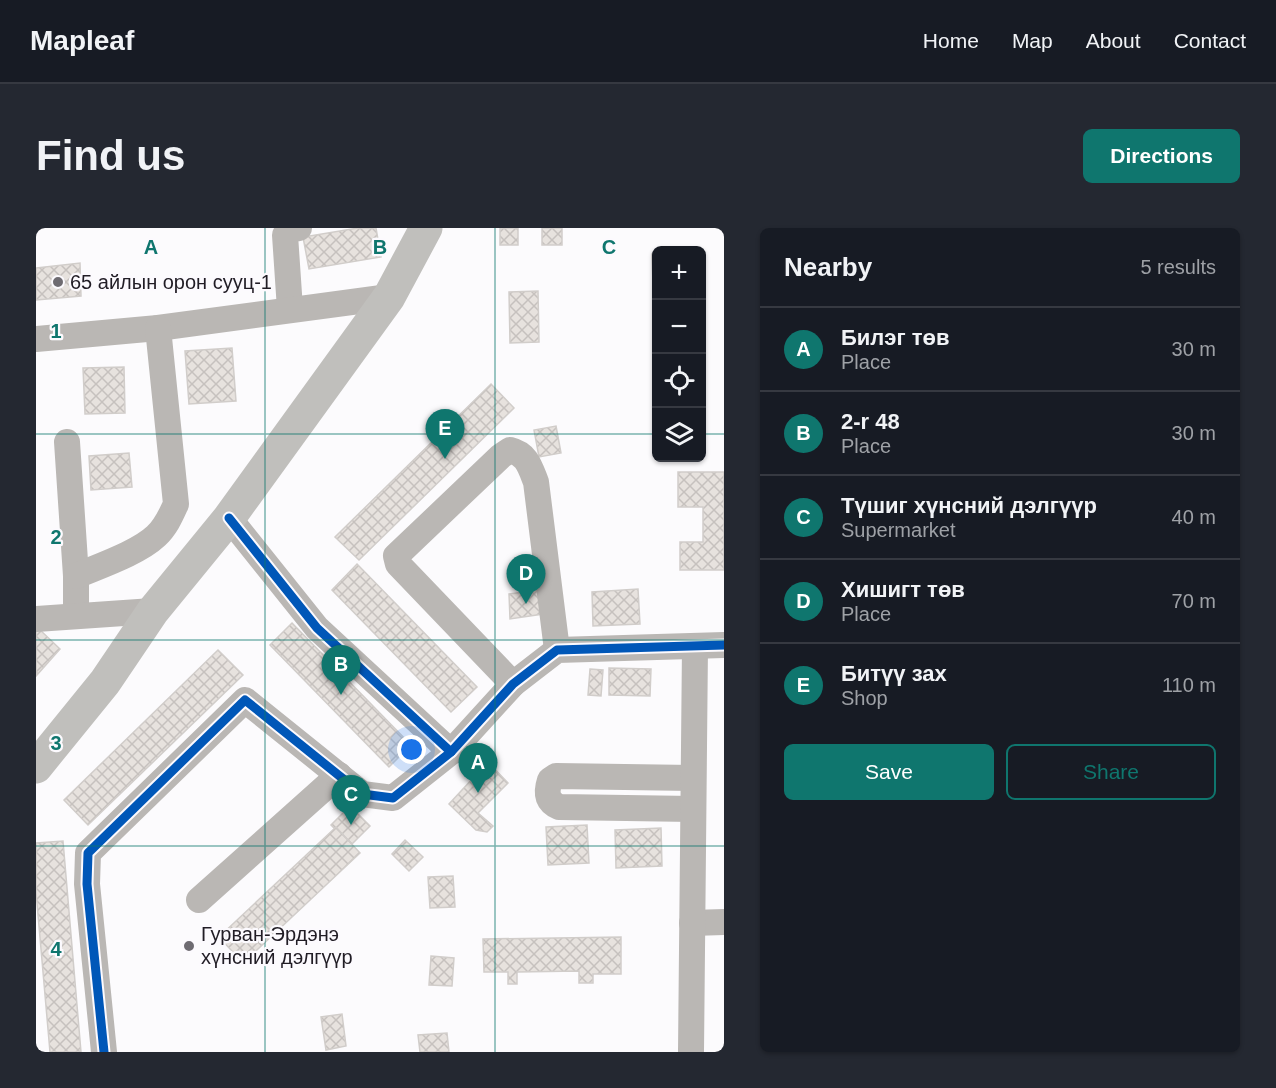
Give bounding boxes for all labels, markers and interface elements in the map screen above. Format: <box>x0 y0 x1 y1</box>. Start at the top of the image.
text: Mapleaf <box>30 25 134 56</box>
text: Home <box>923 29 979 52</box>
text: Map <box>1012 29 1053 52</box>
text: About <box>1086 29 1141 52</box>
text: Contact <box>1174 29 1246 52</box>
button: Directions <box>1083 129 1240 183</box>
text: Find us <box>36 132 185 179</box>
text: A <box>144 236 158 258</box>
text: B <box>373 236 387 258</box>
text: C <box>602 236 616 258</box>
map controls <box>652 246 706 462</box>
button: + <box>652 246 706 300</box>
text: Nearby <box>784 252 872 282</box>
text: 5 results <box>1140 256 1216 278</box>
place label: 65 айлын орон сууц-1 <box>70 271 272 293</box>
marker: 65 айлын орон сууц-1 <box>51 275 65 289</box>
button: − <box>652 300 706 354</box>
text: 1 <box>50 320 62 342</box>
text: Билэг төв <box>841 325 949 350</box>
text: A <box>796 338 811 360</box>
text: 30 m <box>1172 338 1216 360</box>
text: Place <box>841 351 891 373</box>
button: locate <box>652 354 706 408</box>
button: layers <box>652 408 706 462</box>
text: 2-r 48 <box>841 409 900 434</box>
pin: E <box>426 410 464 459</box>
text: B <box>796 422 811 444</box>
text: 30 m <box>1172 422 1216 444</box>
text: Place <box>841 435 891 457</box>
text: Түшиг хүнсний дэлгүүр <box>841 493 1097 518</box>
text: C <box>796 506 811 528</box>
text: 40 m <box>1172 506 1216 528</box>
text: Supermarket <box>841 519 956 541</box>
text: 2 <box>50 526 62 548</box>
pin: D <box>506 554 546 604</box>
text: Хишигт төв <box>841 577 965 602</box>
text: D <box>796 590 811 612</box>
text: 70 m <box>1172 590 1216 612</box>
text: Place <box>841 603 891 625</box>
pin: B <box>322 646 360 695</box>
text: Битүү зах <box>841 661 947 686</box>
text: E <box>797 674 810 696</box>
text: 110 m <box>1162 674 1216 696</box>
text: Shop <box>841 687 888 709</box>
text: 3 <box>50 732 62 754</box>
your location <box>397 735 426 764</box>
pin: A <box>458 744 498 793</box>
button: Save <box>784 744 994 800</box>
button: Share <box>1006 744 1216 800</box>
pin: C <box>332 776 370 825</box>
place label: Гурван-Эрдэнэ хүнсний дэлгүүр <box>201 923 353 968</box>
text: 4 <box>50 938 62 960</box>
marker: Гурван-Эрдэнэ хүнсний дэлгүүр <box>182 939 196 953</box>

